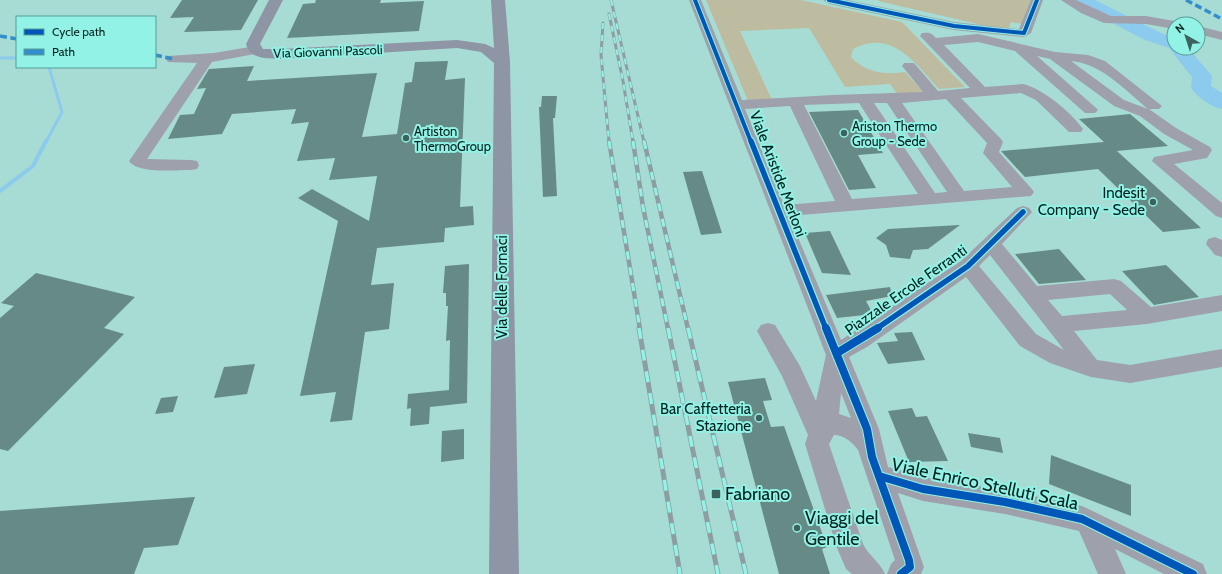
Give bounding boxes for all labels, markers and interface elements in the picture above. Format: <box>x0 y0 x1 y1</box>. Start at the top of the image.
legend <box>16 16 156 68</box>
north arrow <box>1166 16 1206 56</box>
text: N <box>1172 20 1187 36</box>
text: Cycle path <box>52 24 105 39</box>
street label: Via Giovanni Pascoli <box>273 41 383 61</box>
text: Path <box>52 44 75 59</box>
street label: Viale Aristide Merloni <box>746 109 810 239</box>
place label: Ariston Thermo Group - Sede <box>852 118 937 149</box>
place label: Artiston ThermoGroup <box>414 123 491 154</box>
marker: Ariston Thermo Group - Sede <box>839 128 849 138</box>
marker: Artiston ThermoGroup <box>401 133 411 143</box>
place label: Indesit Company - Sede <box>1038 184 1145 219</box>
marker: Indesit Company - Sede <box>1148 197 1158 207</box>
street label: Via delle Fornaci <box>493 235 511 339</box>
street label: Piazzale Ercole Ferranti <box>842 241 970 339</box>
place label: Bar Caffetteria Stazione <box>660 400 752 435</box>
marker: Bar Caffetteria Stazione <box>754 413 764 423</box>
street label: Viale Enrico Stelluti Scala <box>890 453 1081 515</box>
place label: Fabriano <box>725 483 790 505</box>
marker: Fabriano <box>710 488 722 500</box>
place label: Viaggi del Gentile <box>805 507 880 550</box>
marker: Viaggi del Gentile <box>792 523 802 533</box>

